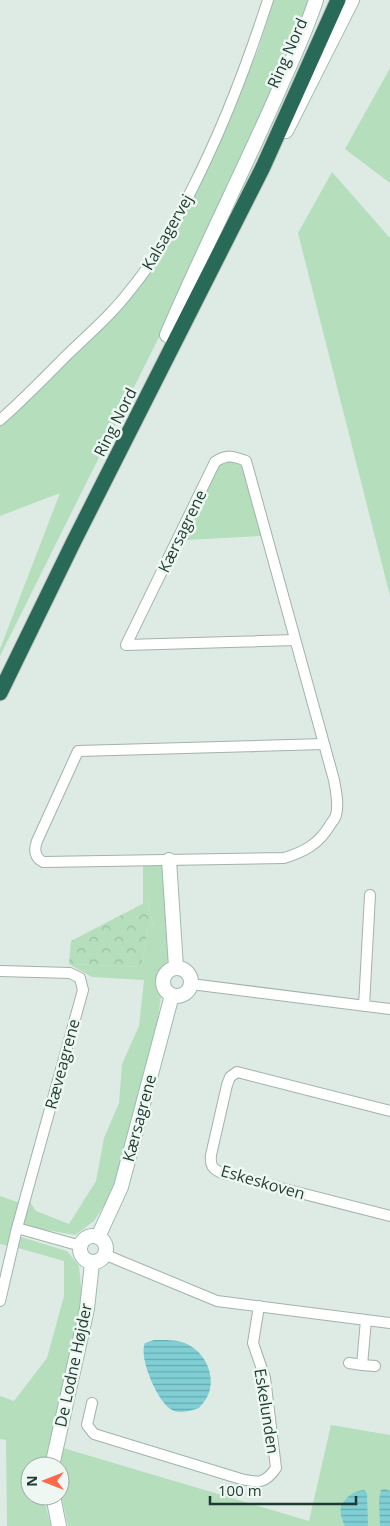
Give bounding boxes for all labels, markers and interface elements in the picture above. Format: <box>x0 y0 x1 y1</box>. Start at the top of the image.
street label: Ring Nord <box>262 14 312 92</box>
street label: Kalsagervej <box>136 190 198 274</box>
street label: Ring Nord <box>88 384 142 460</box>
street label: Kærsagrene <box>152 486 212 576</box>
street label: Ræveagrene <box>39 1016 85 1112</box>
street label: Kærsagrene <box>117 1072 161 1164</box>
street label: Eskeskoven <box>218 1160 308 1204</box>
street label: De Lodne Højder <box>49 1301 97 1429</box>
street label: Eskelunden <box>249 1367 285 1455</box>
north arrow <box>20 1456 70 1506</box>
scale bar <box>210 1474 356 1506</box>
text: N <box>22 1475 41 1487</box>
text: 100 m <box>218 1480 262 1500</box>

